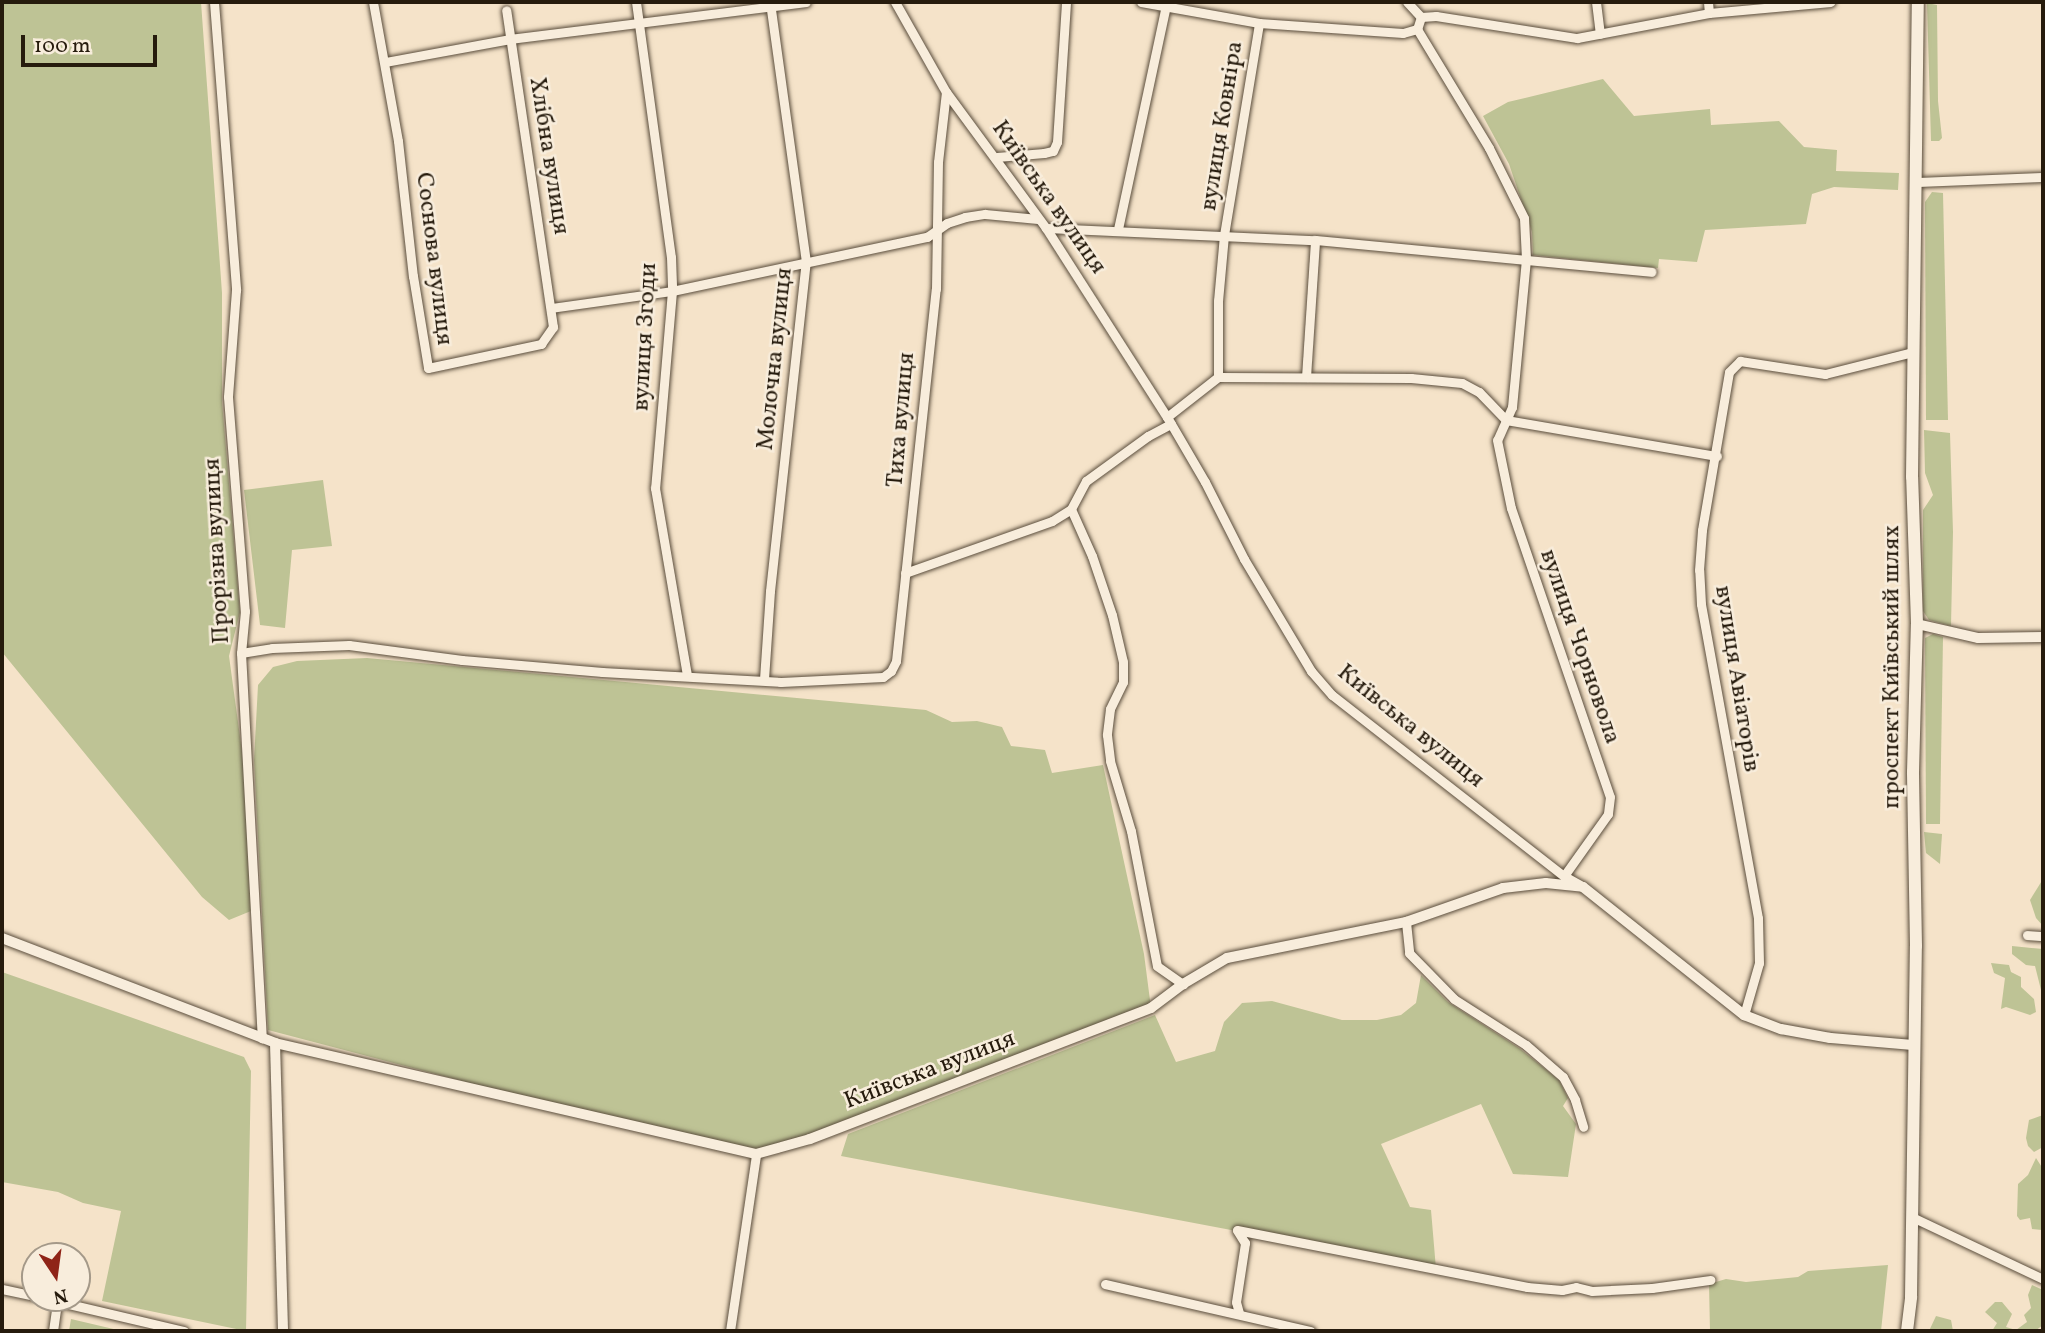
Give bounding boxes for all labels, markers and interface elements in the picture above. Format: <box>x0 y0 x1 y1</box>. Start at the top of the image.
scale bar <box>24 21 161 65</box>
text: 100 m <box>34 32 91 61</box>
street label: вулиця Ковніра <box>1195 39 1251 213</box>
street label: Хлібна вулиця <box>521 75 575 237</box>
street label: Київська вулиця <box>984 116 1112 280</box>
street label: Соснова вулиця <box>408 171 458 347</box>
street label: вулиця Згоди <box>628 262 664 412</box>
street label: Молочна вулиця <box>752 266 800 452</box>
street label: Тиха вулиця <box>882 351 922 489</box>
street label: Прорізна вулиця <box>199 458 237 644</box>
street label: проспект Київський шлях <box>1879 525 1907 809</box>
street label: вулиця Чорновола <box>1532 546 1626 748</box>
street label: вулиця Авіаторів <box>1707 584 1765 774</box>
street label: Київська вулиця <box>1331 659 1489 795</box>
street label: Київська вулиця <box>840 1025 1020 1117</box>
north arrow <box>21 1242 91 1312</box>
text: N <box>51 1281 70 1310</box>

